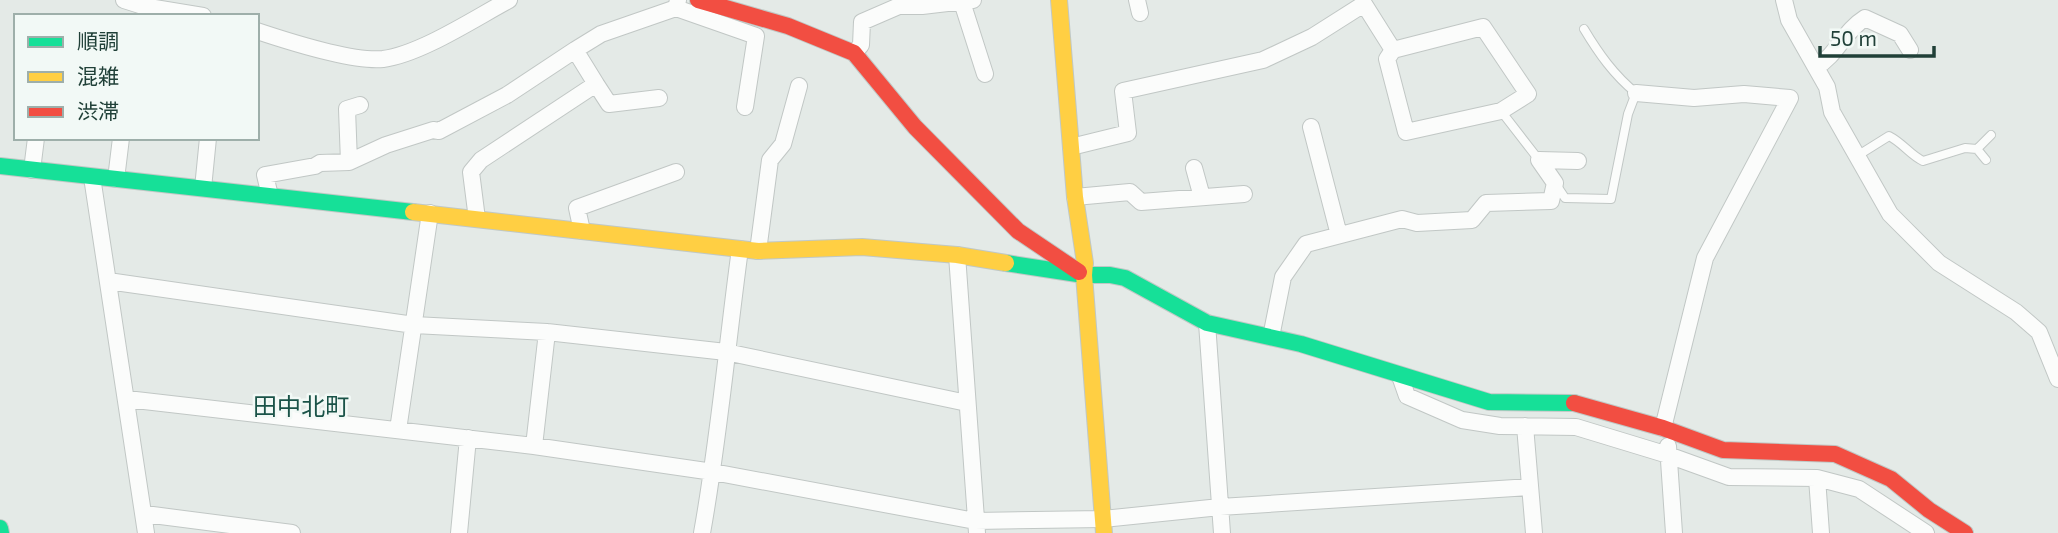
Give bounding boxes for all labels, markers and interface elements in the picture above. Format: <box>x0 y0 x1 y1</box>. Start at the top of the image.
legend <box>14 14 259 140</box>
scale bar <box>1820 14 1934 58</box>
text: 50 m <box>1830 25 1877 50</box>
text: 順調 <box>77 28 119 53</box>
text: 混雑 <box>77 63 119 88</box>
text: 渋滞 <box>77 98 119 123</box>
district label: 田中北町 <box>253 391 349 420</box>

